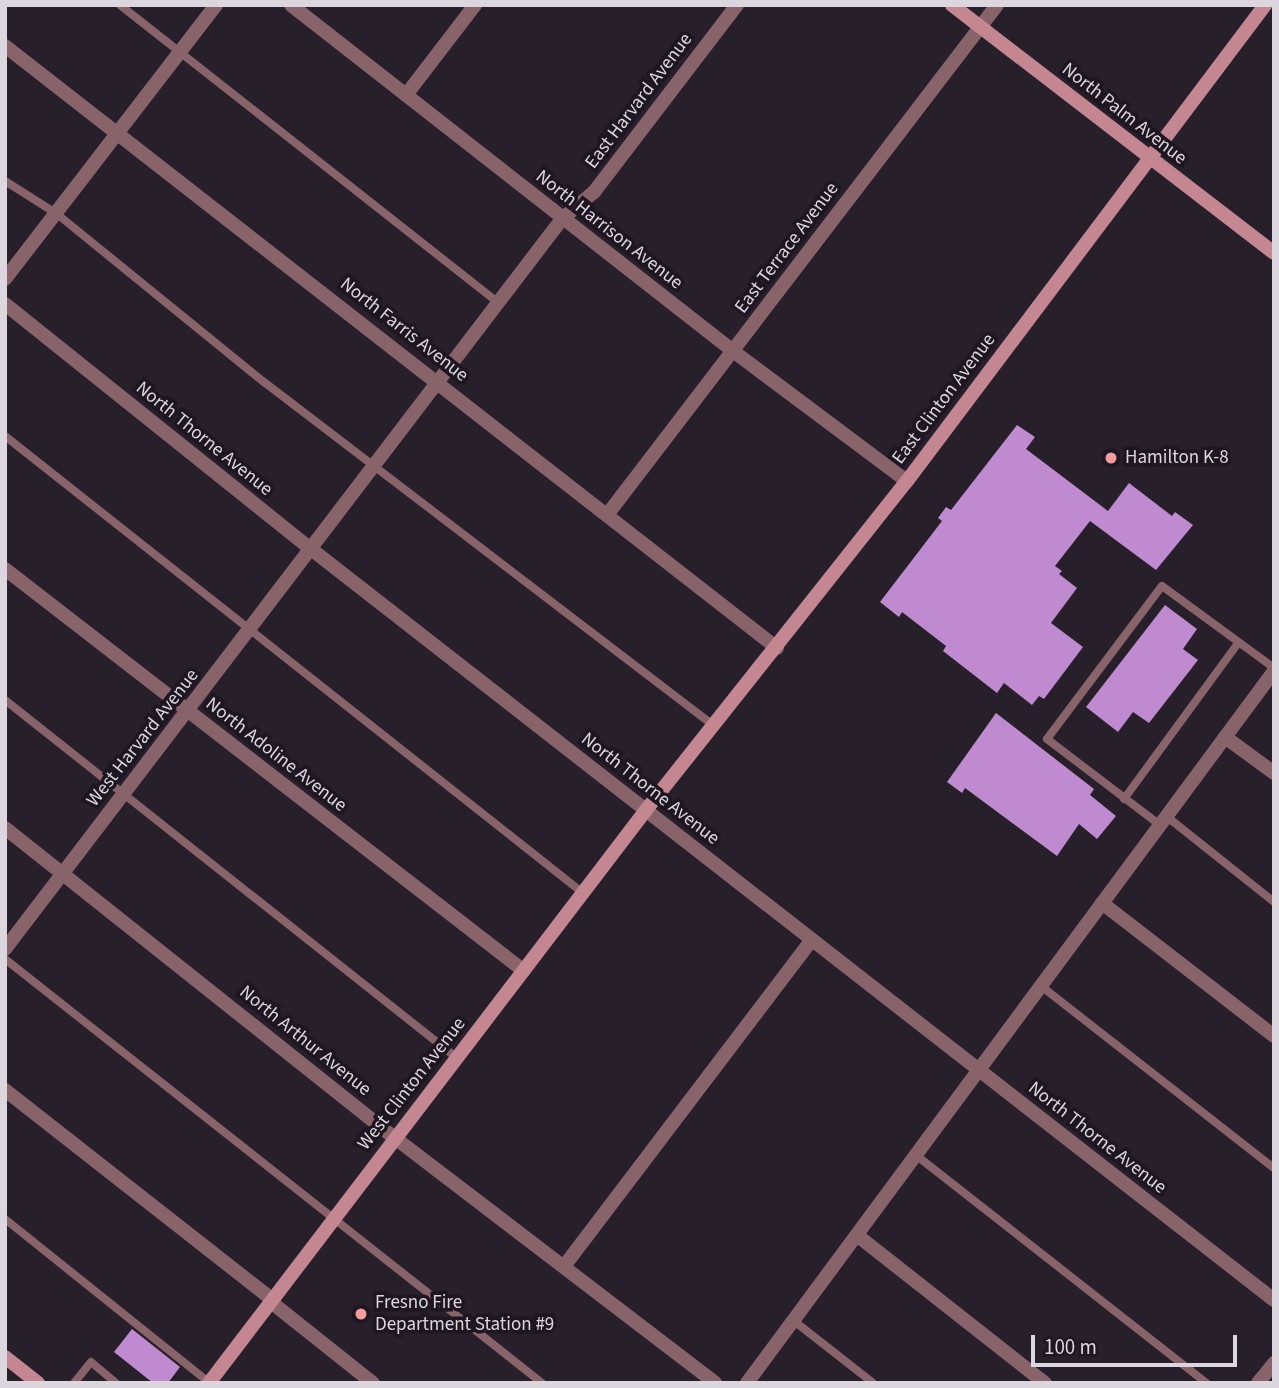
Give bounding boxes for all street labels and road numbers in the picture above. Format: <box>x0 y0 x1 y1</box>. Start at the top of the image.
street label: East Harvard Avenue <box>581 29 697 173</box>
street label: North Palm Avenue <box>1057 58 1191 170</box>
street label: North Harrison Avenue <box>531 165 687 295</box>
street label: East Terrace Avenue <box>730 178 844 318</box>
street label: North Farris Avenue <box>335 273 473 387</box>
street label: East Clinton Avenue <box>888 329 1000 469</box>
street label: North Thorne Avenue <box>131 377 277 501</box>
street label: West Harvard Avenue <box>82 665 204 811</box>
street label: North Adoline Avenue <box>201 693 351 817</box>
street label: North Thorne Avenue <box>576 728 724 850</box>
street label: North Arthur Avenue <box>235 981 375 1101</box>
street label: West Clinton Avenue <box>353 1013 471 1155</box>
street label: North Thorne Avenue <box>1023 1077 1171 1199</box>

